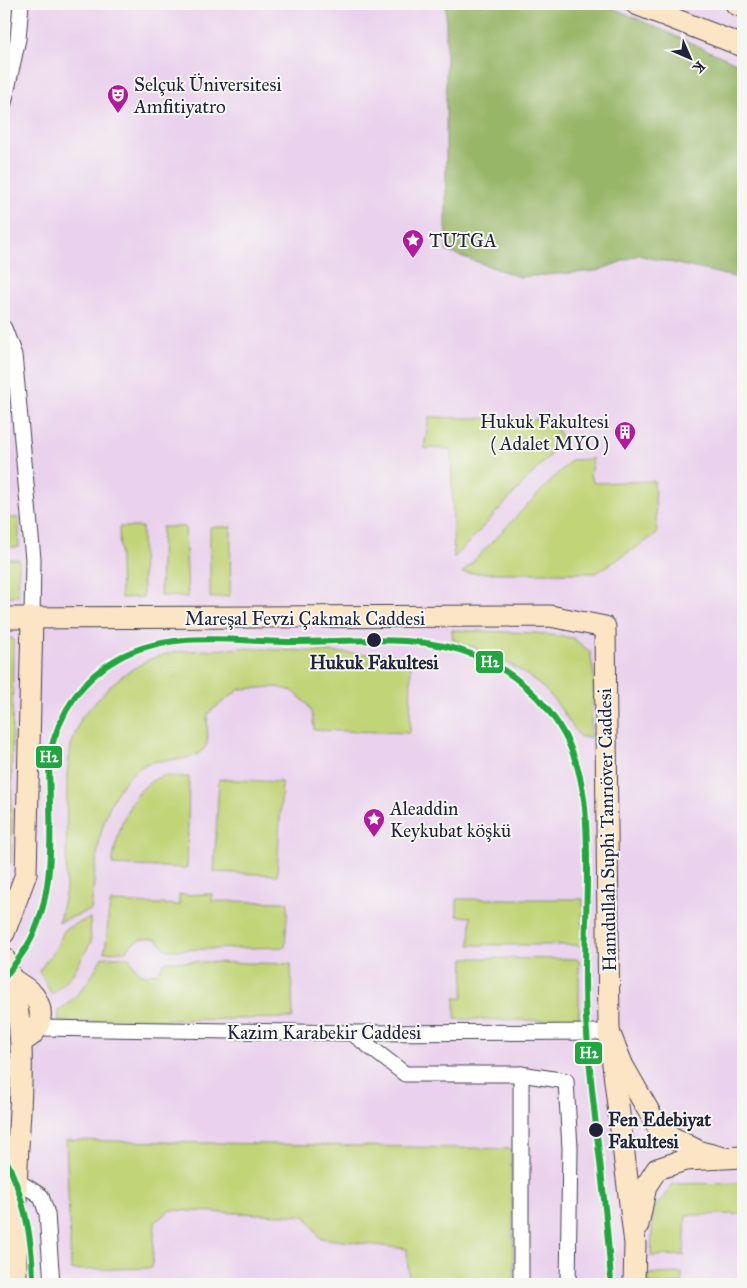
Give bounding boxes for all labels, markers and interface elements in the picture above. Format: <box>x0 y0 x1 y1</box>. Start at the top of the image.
north arrow <box>664 32 714 82</box>
text: K <box>689 57 708 77</box>
place label: Selçuk Üniversitesi Amfitiyatro <box>133 73 282 118</box>
theatre icon: Selçuk Üniversitesi Amfitiyatro <box>106 83 130 114</box>
place icon: TUTGA <box>401 228 425 259</box>
place label: TUTGA <box>429 229 497 252</box>
place label: Hukuk Fakultesi ( Adalet MYO ) <box>480 410 609 456</box>
building icon: Hukuk Fakultesi ( Adalet MYO ) <box>613 420 637 451</box>
street label: Mareşal Fevzi Çakmak Caddesi <box>185 607 425 630</box>
marker: Hukuk Fakultesi <box>365 631 383 649</box>
line badge: H2 <box>475 650 504 674</box>
place label: Hukuk Fakultesi <box>309 651 439 674</box>
text: H2 <box>480 654 501 671</box>
street label: Hamdullah Suphi Tanrıöver Caddesi <box>593 688 621 972</box>
line badge: H2 <box>35 745 63 769</box>
text: H2 <box>39 749 60 766</box>
place label: Aleaddin Keykubat köşkü <box>389 797 511 842</box>
place icon: Aleaddin Keykubat köşkü <box>362 807 386 838</box>
street label: Kazim Karabekir Caddesi <box>227 1021 421 1044</box>
line badge: H2 <box>574 1041 603 1065</box>
text: H2 <box>579 1045 600 1062</box>
place label: Fen Edebiyat Fakultesi <box>608 1108 711 1153</box>
marker: Fen Edebiyat Fakultesi <box>587 1121 605 1139</box>

